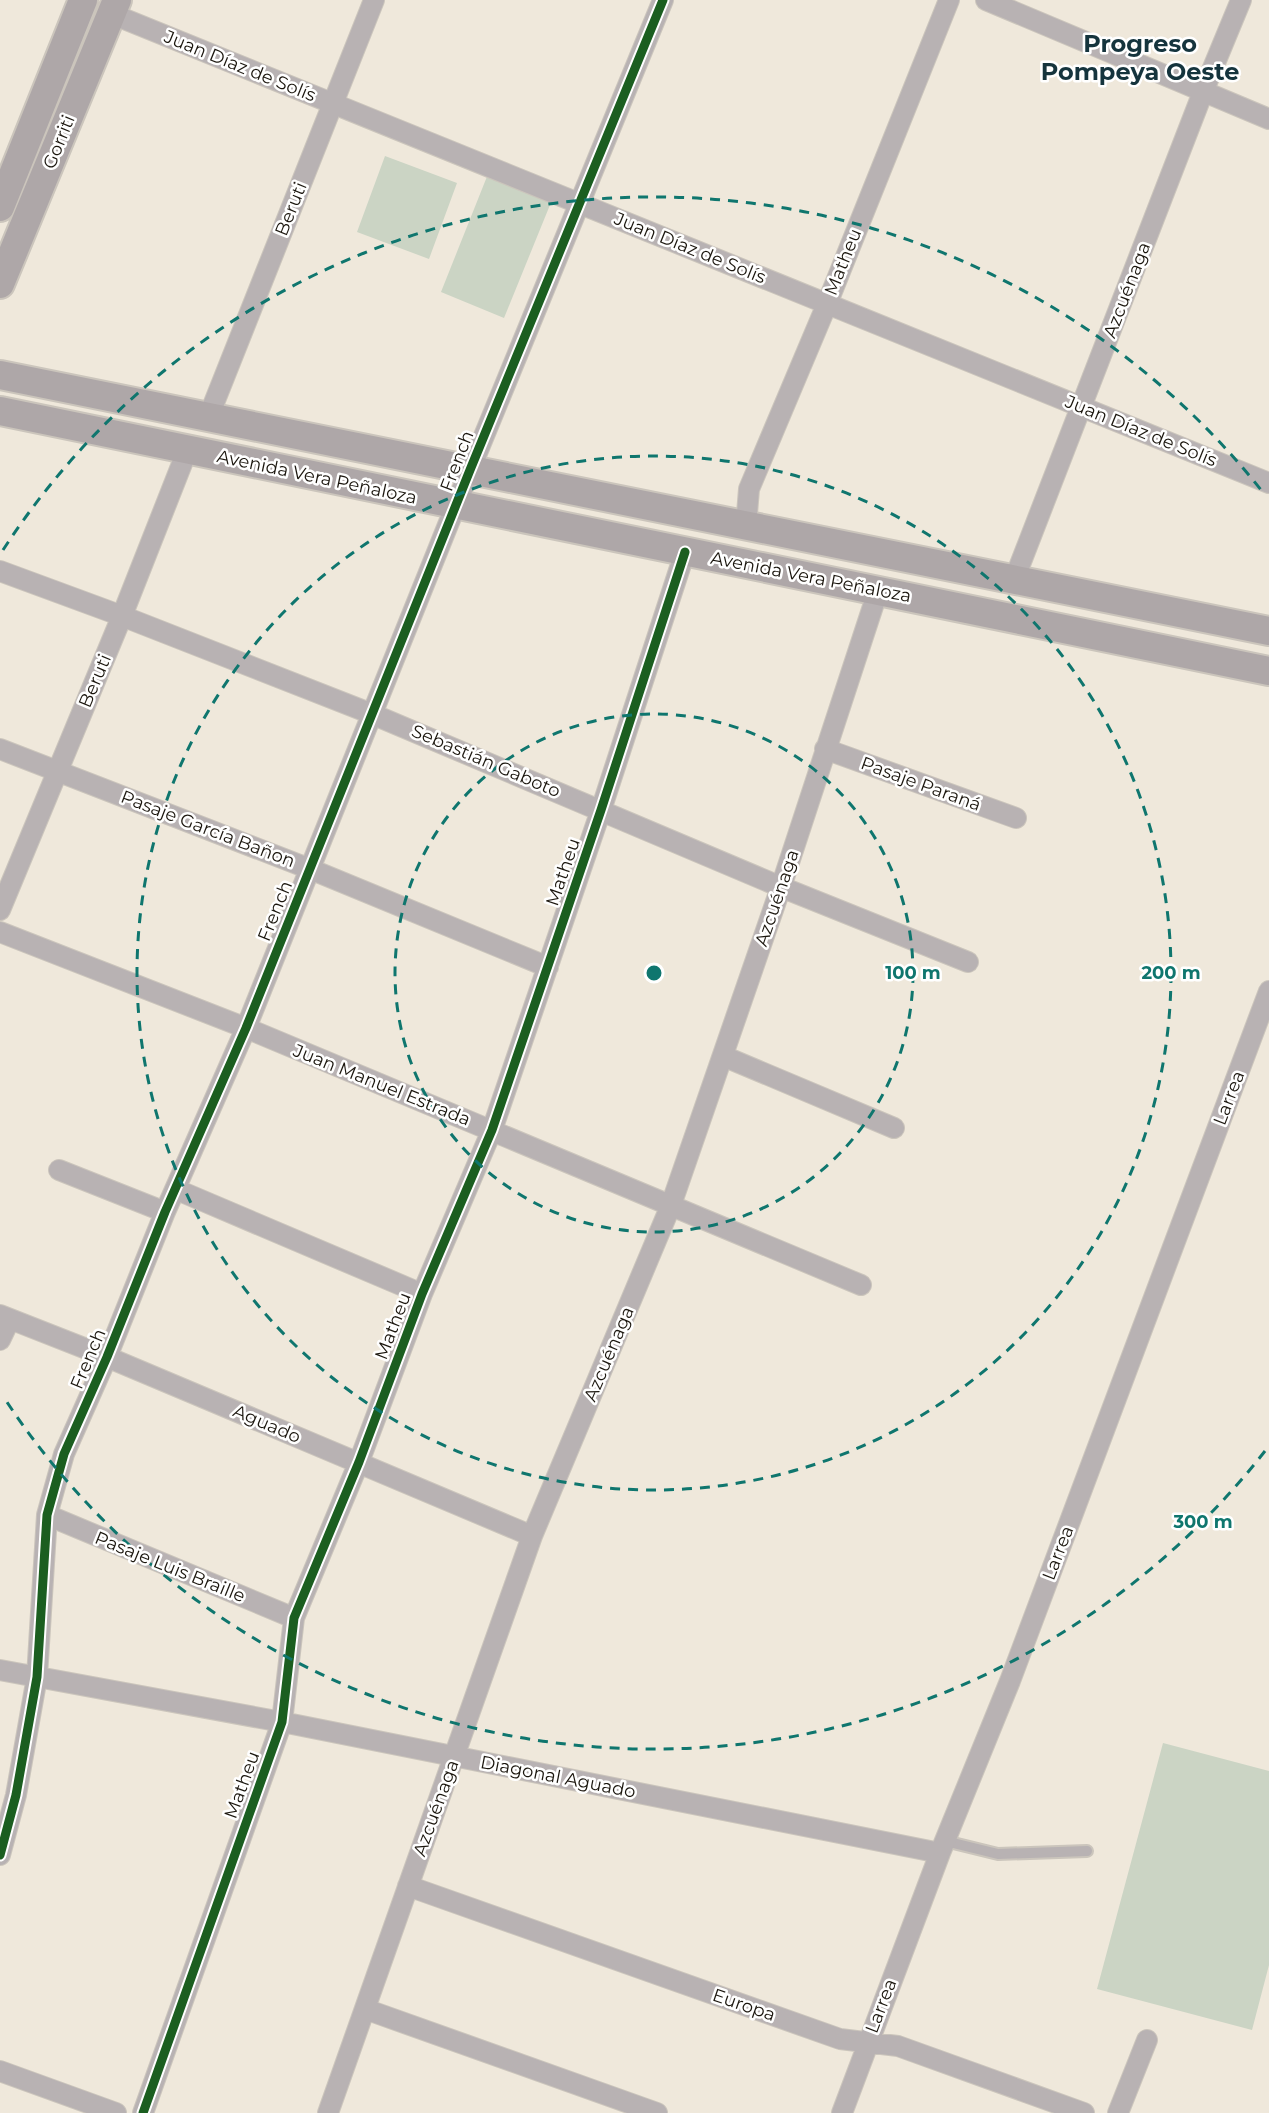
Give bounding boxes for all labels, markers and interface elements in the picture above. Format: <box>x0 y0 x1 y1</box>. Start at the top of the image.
street label: Juan Díaz de Solís <box>160 25 319 107</box>
district label: Progreso Pompeya Oeste <box>1041 29 1239 86</box>
street label: Gorriti <box>38 112 80 172</box>
street label: Beruti <box>270 179 312 239</box>
street label: Juan Díaz de Solís <box>610 207 769 289</box>
street label: Matheu <box>820 225 866 299</box>
street label: Azcuénaga <box>1099 239 1155 341</box>
street label: Juan Díaz de Solís <box>1061 390 1220 472</box>
street label: French <box>435 427 479 495</box>
street label: Avenida Vera Peñaloza <box>215 445 419 509</box>
street label: Avenida Vera Peñaloza <box>709 547 913 607</box>
street label: Beruti <box>74 651 116 711</box>
street label: Sebastián Gaboto <box>408 720 564 802</box>
street label: Pasaje Paraná <box>858 752 984 816</box>
street label: Pasaje García Bañon <box>118 786 298 872</box>
street label: Matheu <box>541 835 585 909</box>
street label: Azcuénaga <box>750 847 804 949</box>
street label: French <box>253 877 297 945</box>
text: 100 m <box>885 962 941 984</box>
text: 200 m <box>1141 962 1201 984</box>
centre of rings <box>644 963 664 983</box>
street label: Juan Manuel Estrada <box>289 1039 474 1131</box>
street label: Larrea <box>1209 1068 1249 1128</box>
street label: Matheu <box>370 1289 416 1363</box>
street label: Azcuénaga <box>579 1303 639 1405</box>
street label: French <box>65 1326 111 1392</box>
street label: Aguado <box>230 1400 304 1448</box>
text: 300 m <box>1172 1511 1233 1533</box>
street label: Larrea <box>1038 1523 1078 1583</box>
street label: Pasaje Luis Braille <box>92 1527 248 1607</box>
street label: Matheu <box>220 1748 264 1822</box>
street label: Diagonal Aguado <box>479 1751 637 1803</box>
street label: Azcuénaga <box>408 1757 464 1859</box>
street label: Larrea <box>861 1976 901 2036</box>
street label: Europa <box>710 1984 778 2026</box>

